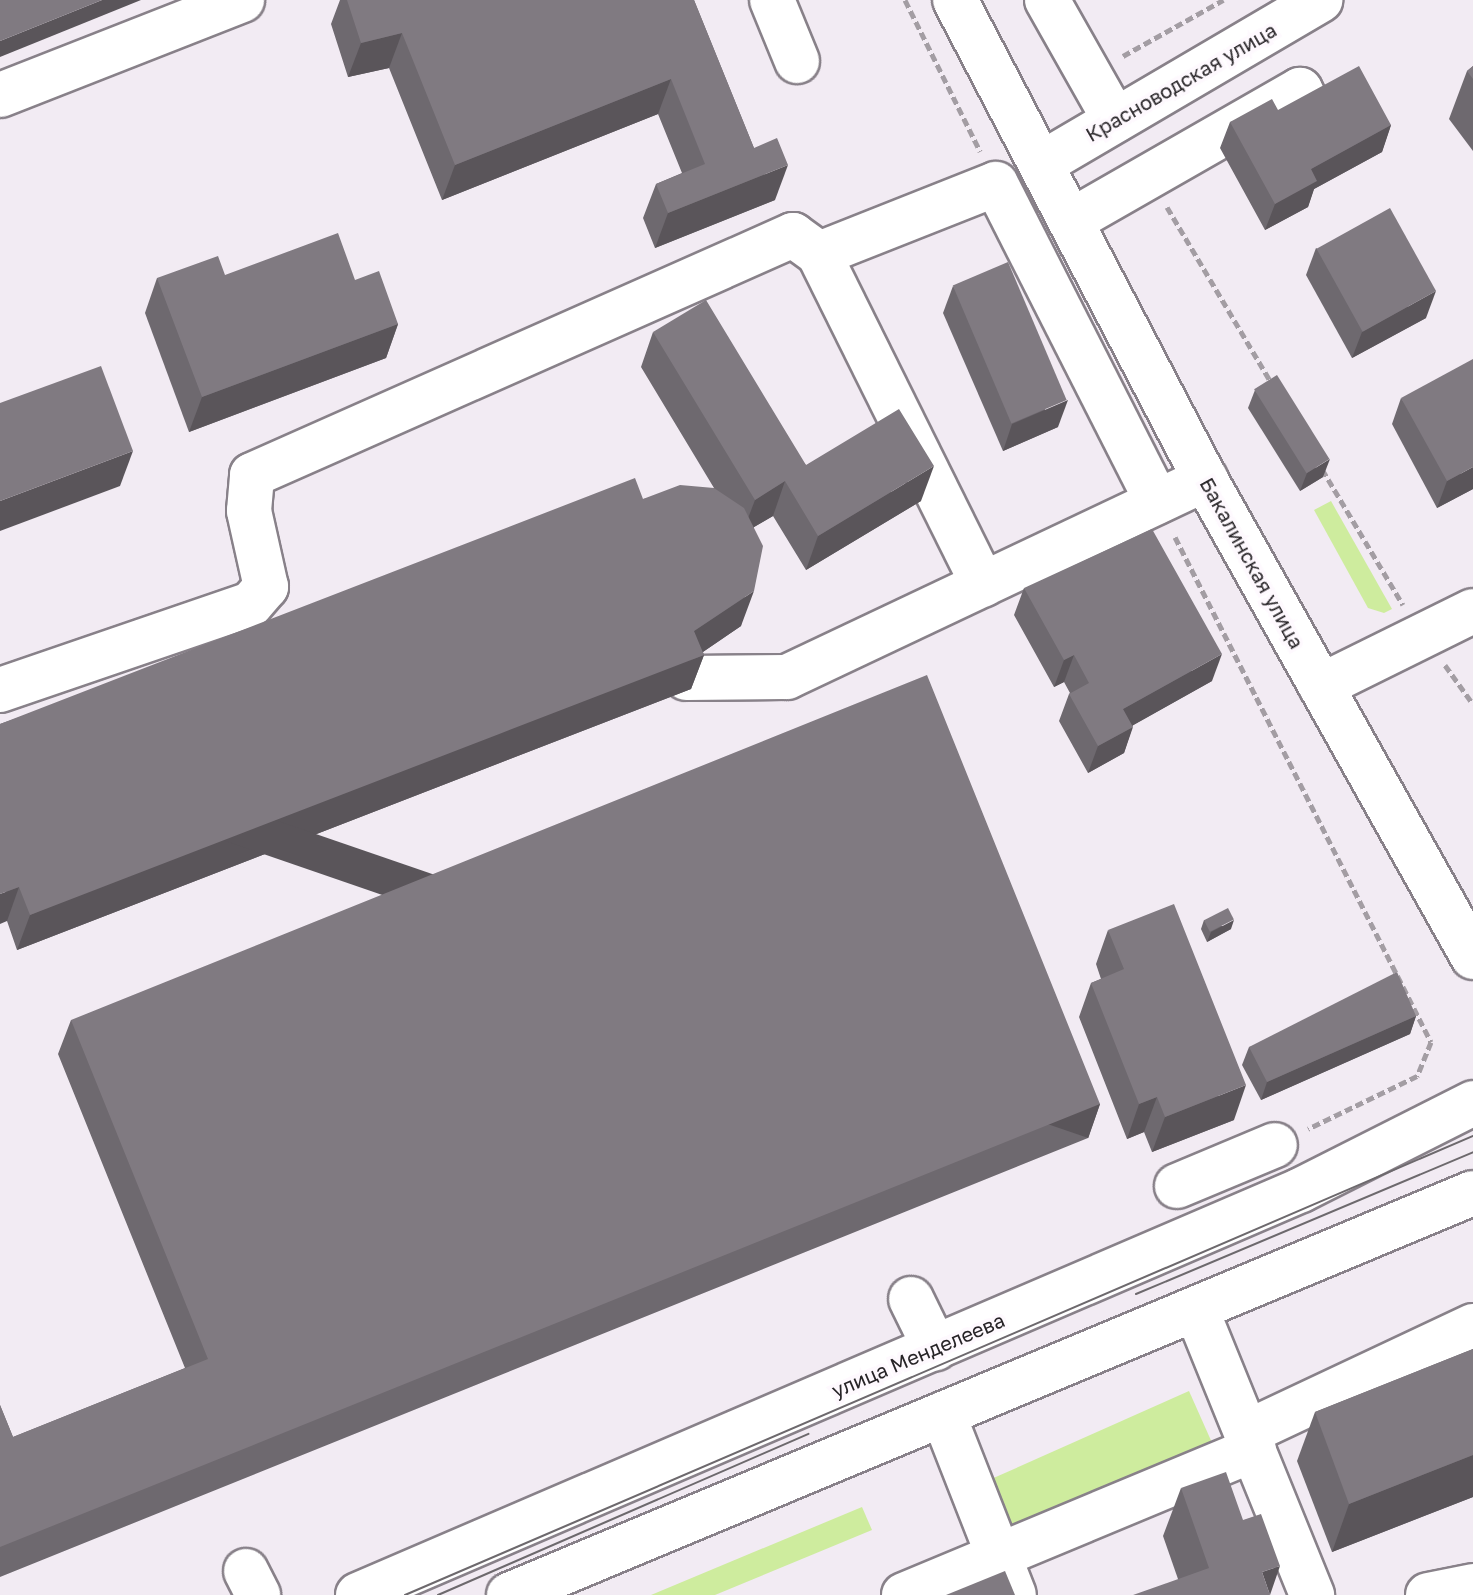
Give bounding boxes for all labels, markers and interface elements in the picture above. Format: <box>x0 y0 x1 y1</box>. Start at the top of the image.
street label: Красноводская улица <box>1081 18 1281 146</box>
street label: Бакалинская улица <box>1195 473 1309 653</box>
street label: улица Менделеева <box>828 1308 1008 1402</box>

